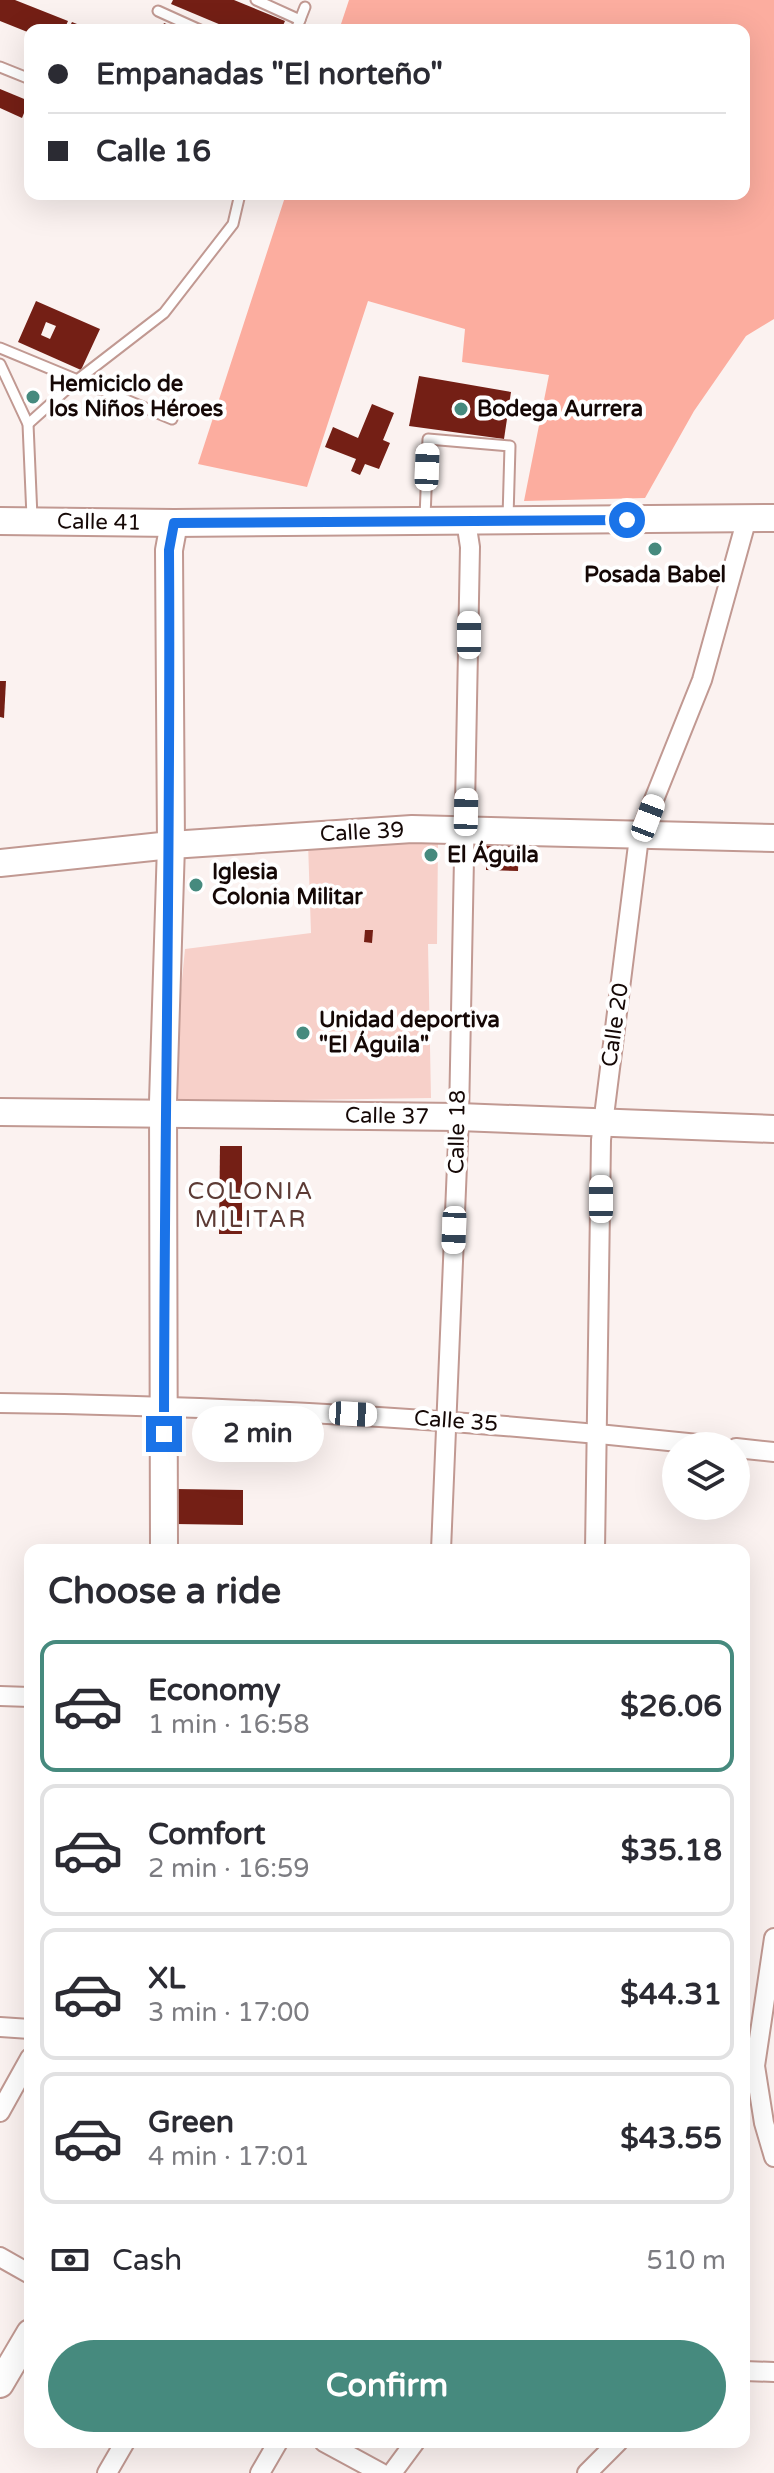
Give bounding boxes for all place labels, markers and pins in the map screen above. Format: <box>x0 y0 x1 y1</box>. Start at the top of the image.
place label: Hemiciclo de los Niños Héroes <box>49 371 224 422</box>
marker: Hemiciclo de los Niños Héroes <box>24 388 42 406</box>
place label: Bodega Aurrera <box>477 396 643 422</box>
marker: Bodega Aurrera <box>452 400 470 418</box>
marker: Posada Babel <box>646 540 664 558</box>
place label: Posada Babel <box>584 562 726 588</box>
place label: El Águila <box>447 840 539 868</box>
marker: El Águila <box>422 846 440 864</box>
place label: Iglesia Colonia Militar <box>212 859 363 910</box>
marker: Iglesia Colonia Militar <box>187 876 205 894</box>
place label: Unidad deportiva "El Águila" <box>319 1007 500 1058</box>
marker: Unidad deportiva "El Águila" <box>294 1024 312 1042</box>

